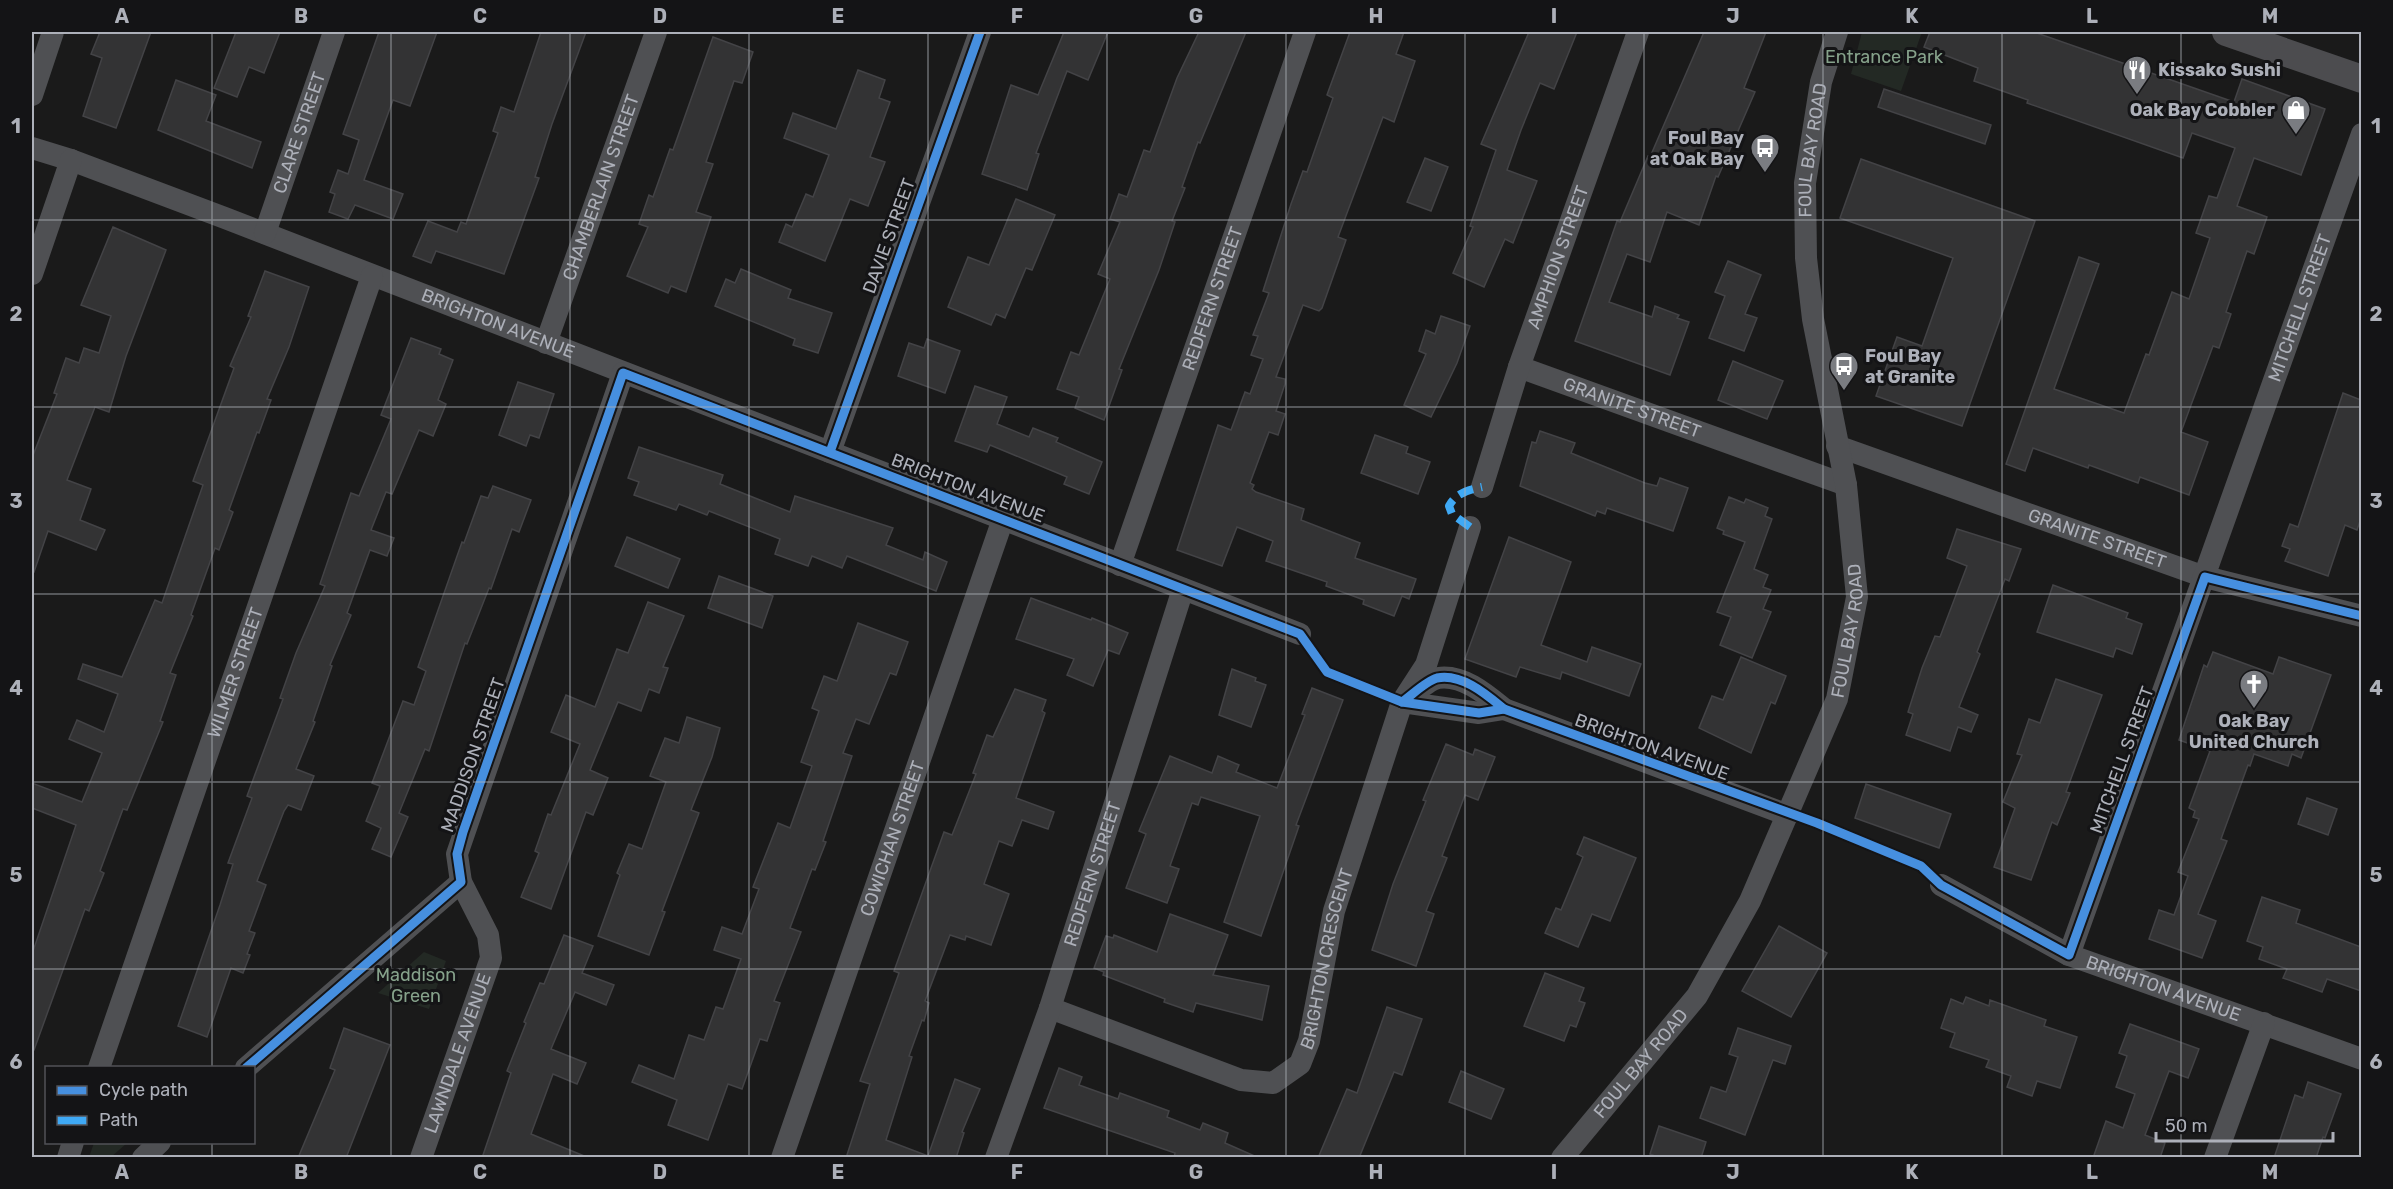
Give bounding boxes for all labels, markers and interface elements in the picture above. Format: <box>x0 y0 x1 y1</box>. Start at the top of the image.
text: A <box>115 4 130 28</box>
text: B <box>294 4 308 28</box>
text: C <box>473 4 487 28</box>
text: D <box>653 4 667 28</box>
text: E <box>832 4 844 28</box>
text: F <box>1011 4 1023 28</box>
text: G <box>1189 4 1203 28</box>
text: H <box>1369 4 1383 28</box>
text: I <box>1551 4 1557 28</box>
text: J <box>1726 4 1740 28</box>
text: K <box>1905 4 1919 28</box>
text: L <box>2086 4 2098 28</box>
text: M <box>2262 4 2278 28</box>
park label: Entrance Park <box>1825 46 1944 68</box>
restaurant icon: Kissako Sushi <box>2121 54 2153 96</box>
place label: Kissako Sushi <box>2158 59 2281 81</box>
street label: CLARE STREET <box>268 69 330 196</box>
street label: FOUL BAY ROAD <box>1794 81 1832 218</box>
street label: CHAMBERLAIN STREET <box>558 92 644 283</box>
shop icon: Oak Bay Cobbler <box>2280 94 2312 136</box>
place label: Oak Bay Cobbler <box>2130 99 2275 121</box>
text: 1 <box>11 114 21 138</box>
text: 1 <box>2371 114 2381 138</box>
place label: Foul Bay at Oak Bay <box>1650 127 1744 170</box>
bus stop icon: Foul Bay at Oak Bay <box>1749 132 1781 174</box>
street label: DAVIE STREET <box>858 175 920 297</box>
street label: AMPHION STREET <box>1522 183 1594 332</box>
street label: REDFERN STREET <box>1177 224 1248 373</box>
street label: MITCHELL STREET <box>2264 231 2336 385</box>
street label: BRIGHTON AVENUE <box>418 284 578 363</box>
text: 2 <box>10 302 23 326</box>
text: 2 <box>2370 302 2383 326</box>
place label: Foul Bay at Granite <box>1865 345 1956 388</box>
bus stop icon: Foul Bay at Granite <box>1828 350 1860 392</box>
street label: GRANITE STREET <box>1560 373 1704 443</box>
street label: BRIGHTON AVENUE <box>888 449 1048 527</box>
text: 3 <box>9 489 23 513</box>
text: 3 <box>2369 489 2383 513</box>
street label: GRANITE STREET <box>2025 504 2169 573</box>
street label: FOUL BAY ROAD <box>1826 563 1868 700</box>
street label: WILMER STREET <box>203 605 268 741</box>
church icon: Oak Bay United Church <box>2238 668 2270 710</box>
street label: MADDISON STREET <box>436 675 510 835</box>
text: 4 <box>9 676 23 700</box>
text: 4 <box>2369 676 2383 700</box>
street label: MITCHELL STREET <box>2085 683 2159 837</box>
street label: BRIGHTON AVENUE <box>1572 709 1732 785</box>
place label: Oak Bay United Church <box>2189 710 2319 753</box>
street label: COWICHAN STREET <box>855 758 929 919</box>
street label: REDFERN STREET <box>1059 799 1126 949</box>
text: 5 <box>10 863 23 887</box>
text: 5 <box>2370 863 2383 887</box>
street label: BRIGHTON CRESCENT <box>1296 866 1358 1053</box>
street label: BRIGHTON AVENUE <box>2083 951 2244 1026</box>
park label: Maddison Green <box>376 964 456 1007</box>
street label: LAWNDALE AVENUE <box>420 970 496 1136</box>
street label: FOUL BAY ROAD <box>1589 1004 1693 1123</box>
text: 6 <box>9 1050 23 1074</box>
text: 6 <box>2369 1050 2383 1074</box>
legend <box>45 1066 255 1144</box>
text: Cycle path <box>99 1079 188 1101</box>
scale bar <box>2156 1105 2333 1143</box>
text: Path <box>99 1109 138 1131</box>
text: 50 m <box>2165 1115 2208 1137</box>
text: A <box>115 1160 130 1184</box>
text: B <box>294 1160 308 1184</box>
text: C <box>473 1160 487 1184</box>
text: D <box>653 1160 667 1184</box>
text: E <box>832 1160 844 1184</box>
text: F <box>1011 1160 1023 1184</box>
text: G <box>1189 1160 1203 1184</box>
text: H <box>1369 1160 1383 1184</box>
text: I <box>1551 1160 1557 1184</box>
text: J <box>1726 1160 1740 1184</box>
text: K <box>1905 1160 1919 1184</box>
text: L <box>2086 1160 2098 1184</box>
text: M <box>2262 1160 2278 1184</box>

